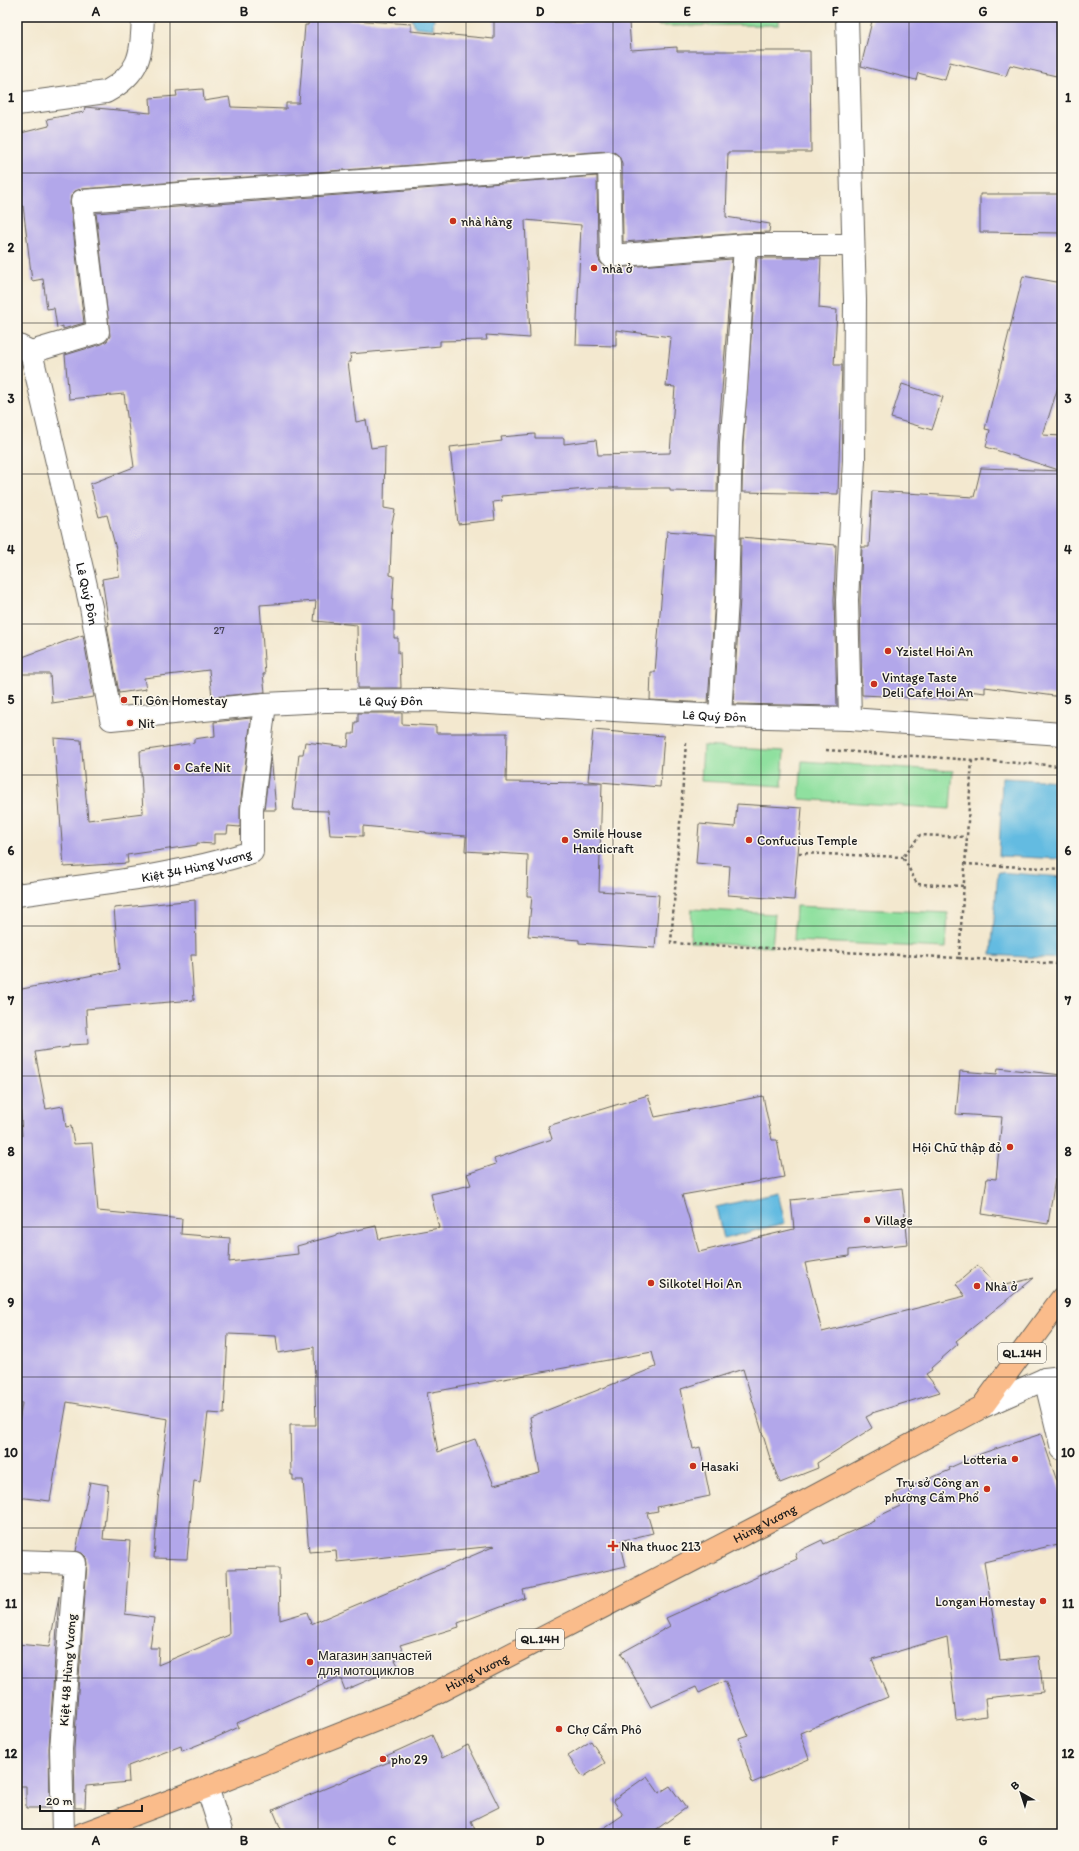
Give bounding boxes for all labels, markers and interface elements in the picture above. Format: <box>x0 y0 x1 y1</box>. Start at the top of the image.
text: A <box>91 4 101 19</box>
text: B <box>240 4 249 19</box>
text: C <box>388 4 397 19</box>
text: D <box>536 4 545 19</box>
text: E <box>683 4 691 19</box>
text: F <box>832 4 839 19</box>
text: G <box>979 4 988 19</box>
text: 1 <box>8 90 14 105</box>
text: 1 <box>1065 90 1071 105</box>
place label: nhà hàng <box>461 214 513 229</box>
marker: nhà hàng <box>448 216 458 226</box>
text: 2 <box>8 240 15 255</box>
text: 2 <box>1065 240 1072 255</box>
place label: nhà ở <box>602 261 633 276</box>
marker: nhà ở <box>589 263 599 273</box>
text: 3 <box>7 391 15 406</box>
text: 3 <box>1064 391 1072 406</box>
text: 4 <box>7 542 15 557</box>
text: 4 <box>1064 542 1072 557</box>
street label: Lê Quý Đôn <box>73 561 101 627</box>
house number: 27 <box>213 624 225 637</box>
place label: Yzistel Hoi An <box>896 644 974 659</box>
marker: Yzistel Hoi An <box>883 646 893 656</box>
place label: Vintage Taste Deli Cafe Hoi An <box>882 670 974 700</box>
marker: Vintage Taste Deli Cafe Hoi An <box>869 679 879 689</box>
text: 5 <box>8 692 15 707</box>
text: 5 <box>1065 692 1072 707</box>
place label: Ti Gôn Homestay <box>132 693 227 708</box>
street label: Lê Quý Đôn <box>359 693 424 709</box>
marker: Ti Gôn Homestay <box>119 695 129 705</box>
street label: Lê Quý Đôn <box>682 707 747 725</box>
place label: Nit <box>138 716 155 731</box>
marker: Nit <box>125 718 135 728</box>
place label: Cafe Nit <box>185 760 231 775</box>
marker: Cafe Nit <box>172 762 182 772</box>
place label: Smile House Handicraft <box>573 826 642 856</box>
place label: Confucius Temple <box>757 833 857 848</box>
marker: Smile House Handicraft <box>560 835 570 845</box>
marker: Confucius Temple <box>744 835 754 845</box>
text: 6 <box>8 843 15 858</box>
text: 6 <box>1065 843 1072 858</box>
street label: Kiệt 34 Hùng Vương <box>140 845 254 885</box>
text: 7 <box>7 993 15 1008</box>
text: 7 <box>1064 993 1072 1008</box>
place label: Hội Chữ thập đỏ <box>912 1140 1002 1155</box>
marker: Hội Chữ thập đỏ <box>1005 1142 1015 1152</box>
text: 8 <box>7 1144 15 1159</box>
text: 8 <box>1064 1144 1072 1159</box>
place label: Village <box>875 1213 913 1228</box>
marker: Village <box>862 1215 872 1225</box>
place label: Silkotel Hoi An <box>659 1276 743 1291</box>
marker: Silkotel Hoi An <box>646 1278 656 1288</box>
place label: Nhà ở <box>985 1279 1017 1294</box>
marker: Nhà ở <box>972 1281 982 1291</box>
text: 9 <box>8 1295 15 1310</box>
text: 9 <box>1065 1295 1072 1310</box>
road number: QL.14H <box>998 1343 1046 1363</box>
text: 10 <box>4 1445 18 1460</box>
text: 10 <box>1061 1445 1075 1460</box>
place label: Lotteria <box>963 1452 1007 1467</box>
marker: Lotteria <box>1010 1454 1020 1464</box>
place label: Hasaki <box>701 1459 739 1474</box>
marker: Hasaki <box>688 1461 698 1471</box>
place label: Trụ sở Công an phường Cẩm Phổ <box>885 1475 980 1505</box>
marker: Trụ sở Công an phường Cẩm Phổ <box>982 1484 992 1494</box>
street label: Hùng Vương <box>731 1501 799 1546</box>
place label: Nha thuoc 213 <box>621 1539 701 1554</box>
marker: Nha thuoc 213 <box>608 1541 618 1551</box>
place label: Longan Homestay <box>935 1594 1035 1609</box>
text: 11 <box>5 1596 17 1611</box>
marker: Longan Homestay <box>1038 1596 1048 1606</box>
text: 11 <box>1062 1596 1074 1611</box>
street label: Kiệt 48 Hùng Vương <box>56 1613 79 1727</box>
road number: QL.14H <box>516 1629 564 1649</box>
place label: Магазин запчастей для мотоциклов <box>318 1648 432 1678</box>
street label: Hùng Vương <box>443 1650 511 1695</box>
marker: Магазин запчастей для мотоциклов <box>305 1657 315 1667</box>
place label: Chợ Cẩm Phô <box>567 1722 642 1737</box>
marker: Chợ Cẩm Phô <box>554 1724 564 1734</box>
text: 12 <box>5 1746 18 1761</box>
text: 12 <box>1062 1746 1075 1761</box>
place label: pho 29 <box>391 1752 428 1767</box>
marker: pho 29 <box>378 1754 388 1764</box>
north arrow <box>1001 1773 1041 1813</box>
text: B <box>1008 1778 1022 1793</box>
scale bar <box>40 1787 142 1813</box>
text: 20 m <box>46 1794 73 1808</box>
text: A <box>91 1833 101 1848</box>
text: B <box>240 1833 249 1848</box>
text: C <box>388 1833 397 1848</box>
text: D <box>536 1833 545 1848</box>
text: E <box>683 1833 691 1848</box>
text: F <box>832 1833 839 1848</box>
text: G <box>979 1833 988 1848</box>

